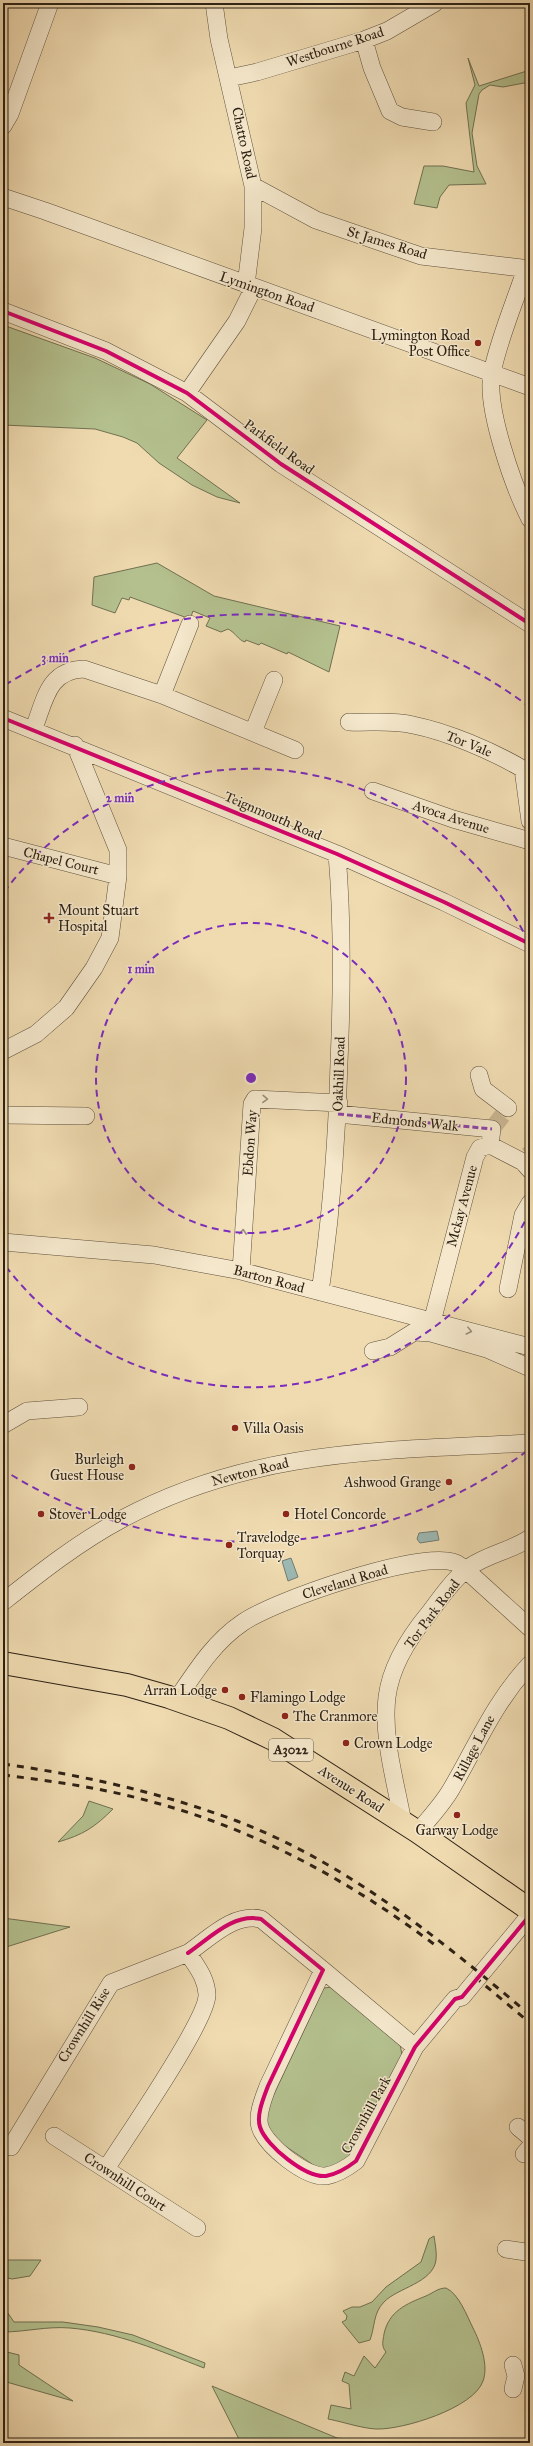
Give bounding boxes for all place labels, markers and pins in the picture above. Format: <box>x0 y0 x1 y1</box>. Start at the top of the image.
place label: Lymington Road Post Office <box>371 327 470 360</box>
marker: Lymington Road Post Office <box>473 338 483 348</box>
place label: Mount Stuart Hospital <box>58 902 139 935</box>
marker: Mount Stuart Hospital <box>43 912 55 924</box>
centre of rings <box>244 1071 258 1085</box>
place label: Villa Oasis <box>242 1420 304 1437</box>
marker: Villa Oasis <box>230 1423 240 1433</box>
place label: Burleigh Guest House <box>50 1451 124 1484</box>
marker: Burleigh Guest House <box>127 1462 137 1472</box>
place label: Ashwood Grange <box>343 1474 441 1491</box>
marker: Ashwood Grange <box>444 1477 454 1487</box>
place label: Stover Lodge <box>49 1506 127 1523</box>
place label: Hotel Concorde <box>294 1506 386 1523</box>
marker: Stover Lodge <box>36 1509 46 1519</box>
marker: Hotel Concorde <box>281 1509 291 1519</box>
place label: Travelodge Torquay <box>237 1529 300 1563</box>
marker: Travelodge Torquay <box>224 1540 234 1550</box>
place label: Arran Lodge <box>143 1682 217 1699</box>
marker: Arran Lodge <box>220 1685 230 1695</box>
place label: Flamingo Lodge <box>250 1689 346 1706</box>
marker: Flamingo Lodge <box>237 1692 247 1702</box>
place label: The Cranmore <box>293 1708 377 1725</box>
marker: The Cranmore <box>280 1711 290 1721</box>
place label: Crown Lodge <box>354 1735 433 1752</box>
marker: Crown Lodge <box>341 1738 351 1748</box>
marker: Garway Lodge <box>452 1810 462 1820</box>
place label: Garway Lodge <box>416 1822 499 1839</box>

